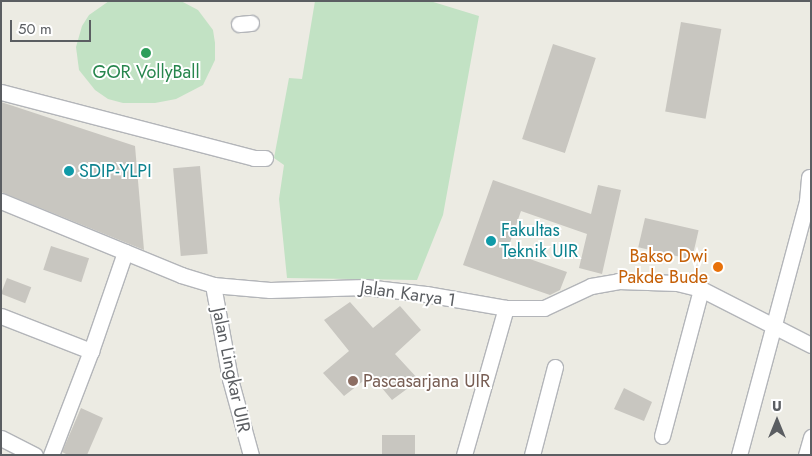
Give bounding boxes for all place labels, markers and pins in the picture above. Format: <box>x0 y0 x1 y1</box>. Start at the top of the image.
marker: GOR VollyBall <box>140 47 152 59</box>
place label: GOR VollyBall <box>92 61 200 83</box>
place label: SDIP-YLPI <box>79 160 152 182</box>
marker: SDIP-YLPI <box>63 165 75 177</box>
place label: Fakultas Teknik UIR <box>501 220 578 262</box>
marker: Fakultas Teknik UIR <box>485 235 497 247</box>
place label: Bakso Dwi Pakde Bude <box>618 246 708 288</box>
marker: Bakso Dwi Pakde Bude <box>712 261 724 273</box>
place label: Pascasarjana UIR <box>363 370 490 392</box>
marker: Pascasarjana UIR <box>347 375 359 387</box>

